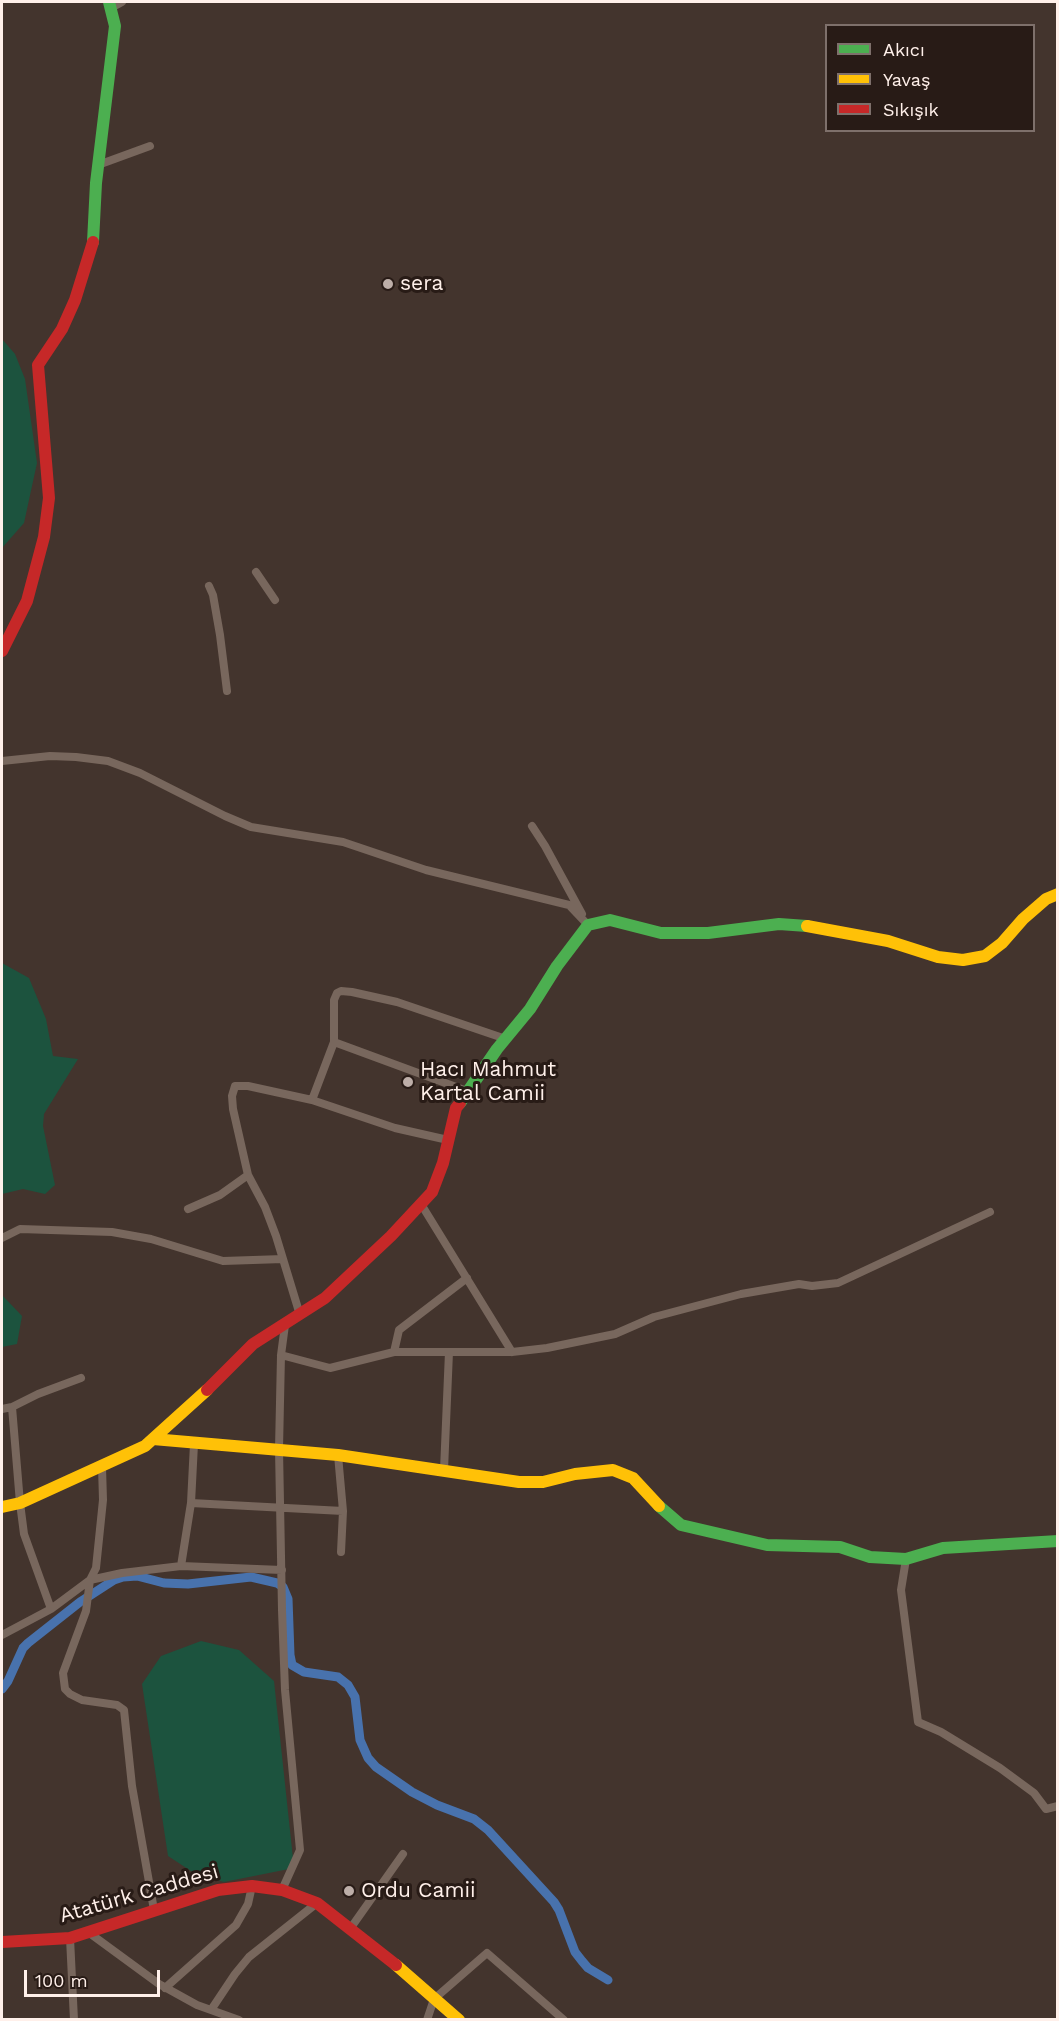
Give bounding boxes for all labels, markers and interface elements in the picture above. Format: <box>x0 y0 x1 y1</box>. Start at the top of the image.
legend <box>825 24 1035 132</box>
text: Akıcı <box>883 39 925 60</box>
text: Yavaş <box>883 69 930 90</box>
text: Sıkışık <box>883 99 939 120</box>
place label: sera <box>400 271 443 297</box>
marker: sera <box>381 277 395 291</box>
place label: Hacı Mahmut Kartal Camii <box>420 1057 556 1107</box>
marker: Hacı Mahmut Kartal Camii <box>401 1075 415 1089</box>
street label: Atatürk Caddesi <box>57 1859 221 1929</box>
place label: Ordu Camii <box>361 1878 476 1904</box>
marker: Ordu Camii <box>342 1884 356 1898</box>
scale bar <box>27 1958 164 1996</box>
text: 100 m <box>35 1970 88 1991</box>

